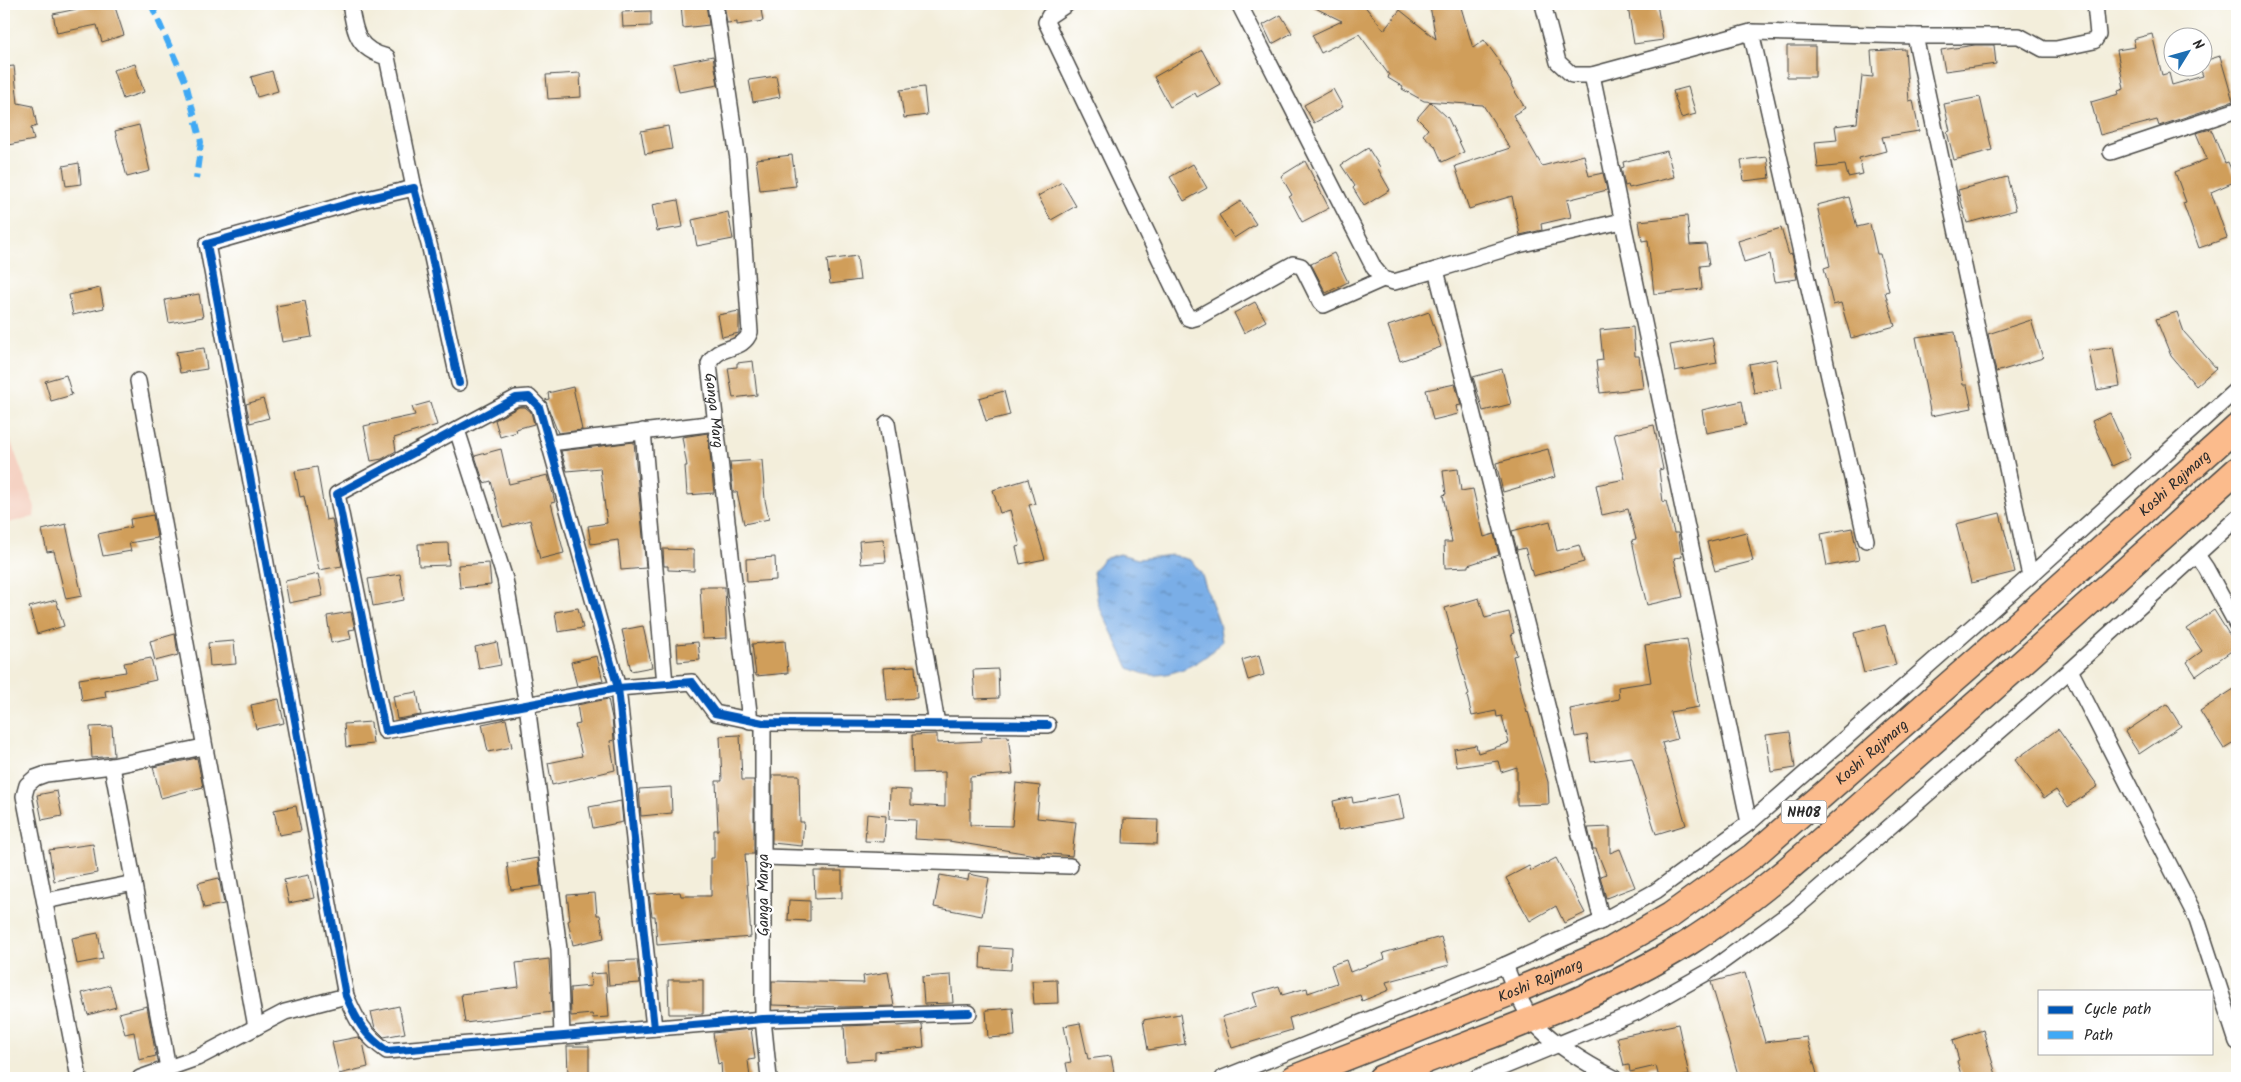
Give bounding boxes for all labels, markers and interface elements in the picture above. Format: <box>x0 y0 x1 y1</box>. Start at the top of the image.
north arrow <box>2164 28 2214 78</box>
text: N <box>2186 35 2209 55</box>
street label: Ganga Marg <box>697 372 730 449</box>
street label: Koshi Rajmarg <box>2134 445 2217 523</box>
street label: Koshi Rajmarg <box>1830 714 1914 792</box>
road number: NH08 <box>1782 800 1826 824</box>
street label: Ganga Marga <box>752 854 776 936</box>
street label: Koshi Rajmarg <box>1494 952 1587 1010</box>
legend <box>2038 990 2214 1054</box>
text: Cycle path <box>2084 998 2151 1022</box>
text: Path <box>2084 1024 2113 1048</box>

